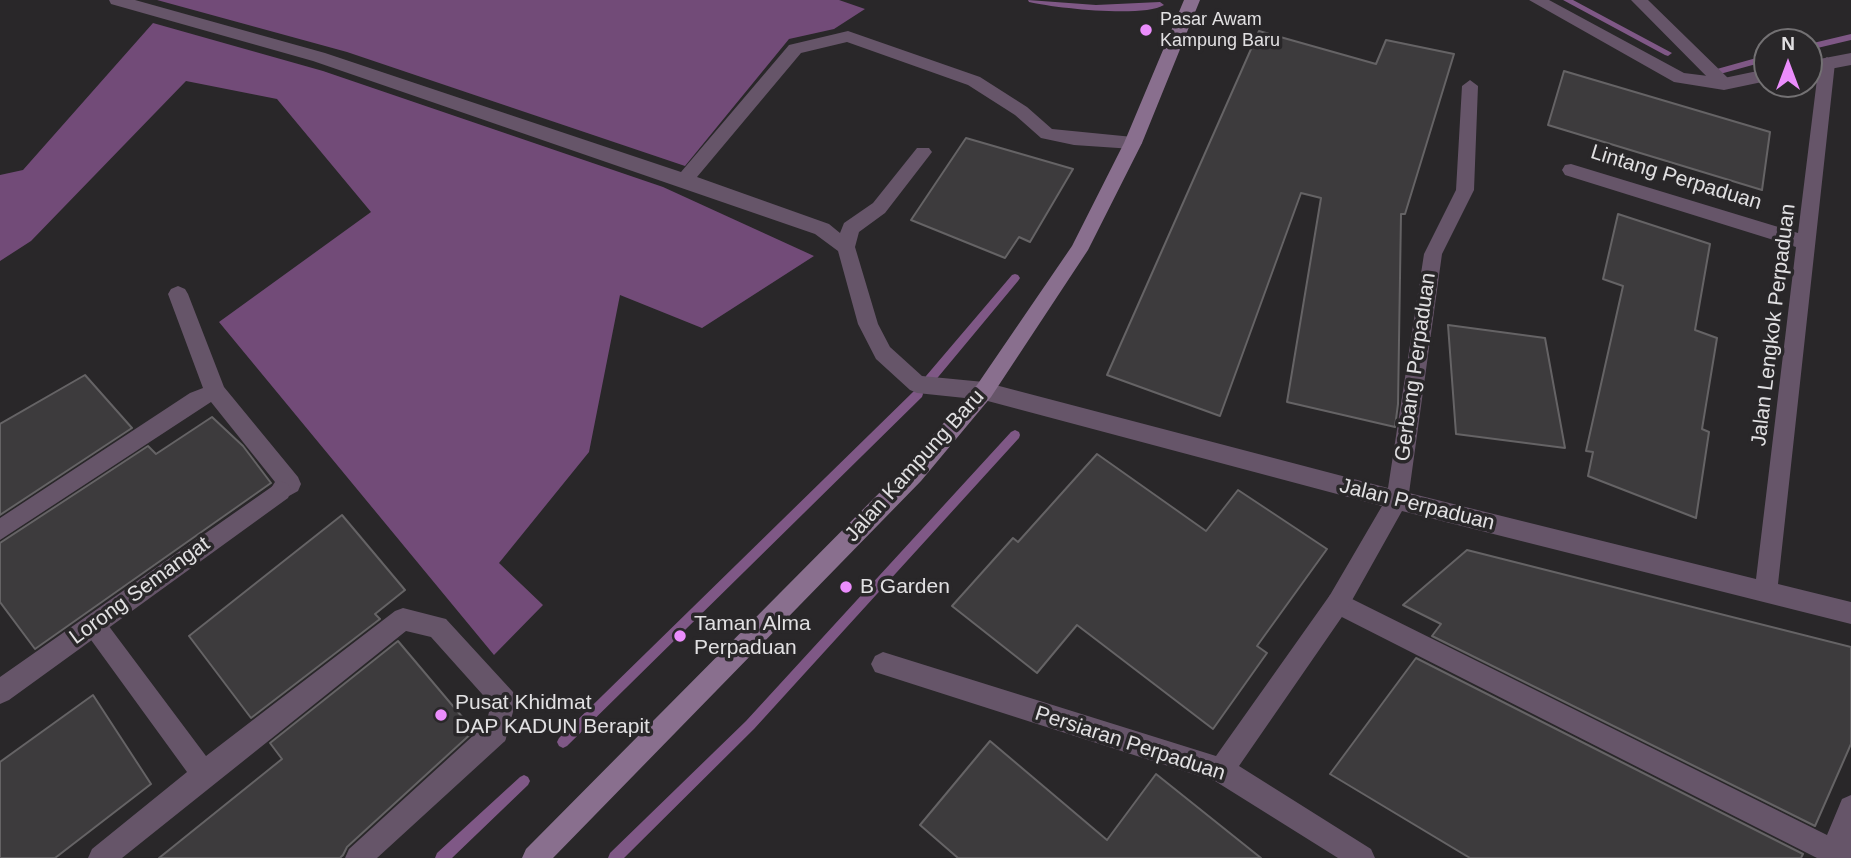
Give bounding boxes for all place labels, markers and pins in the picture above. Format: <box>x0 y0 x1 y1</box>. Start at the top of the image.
place label: Pasar Awam Kampung Baru <box>1160 9 1280 52</box>
marker: Pasar Awam Kampung Baru <box>1138 22 1154 38</box>
place label: B Garden <box>860 574 950 600</box>
marker: B Garden <box>838 579 854 595</box>
place label: Taman Alma Perpaduan <box>694 611 811 661</box>
marker: Taman Alma Perpaduan <box>672 628 688 644</box>
place label: Pusat Khidmat DAP KADUN Berapit <box>455 690 650 740</box>
marker: Pusat Khidmat DAP KADUN Berapit <box>433 707 449 723</box>

